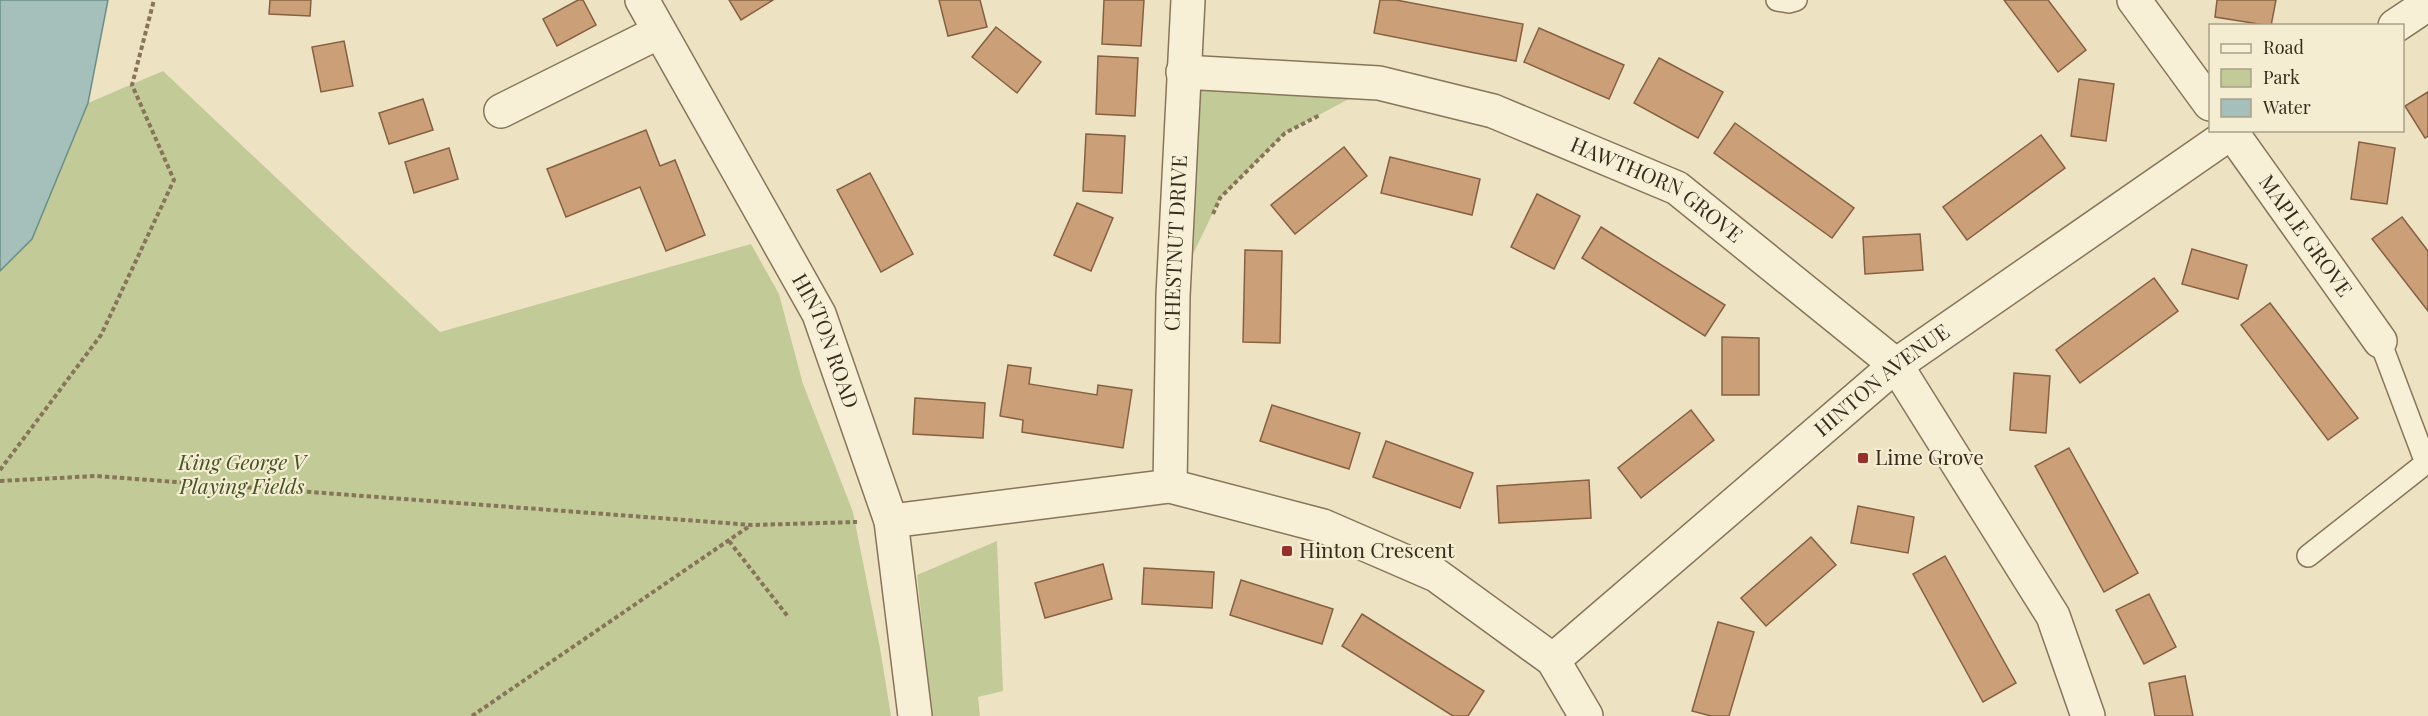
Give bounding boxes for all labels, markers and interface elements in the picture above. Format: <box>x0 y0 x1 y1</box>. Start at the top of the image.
legend <box>2209 24 2404 132</box>
text: Road <box>2263 35 2304 59</box>
text: Park <box>2263 65 2300 89</box>
text: Water <box>2262 95 2311 119</box>
street label: HAWTHORN GROVE <box>1567 129 1749 248</box>
street label: CHESTNUT DRIVE <box>1156 154 1192 331</box>
street label: MAPLE GROVE <box>2254 168 2360 301</box>
street label: HINTON ROAD <box>787 268 867 412</box>
street label: HINTON AVENUE <box>1807 316 1954 441</box>
place label: Lime Grove <box>1875 442 1984 470</box>
park label: King George V Playing Fields <box>177 447 308 499</box>
marker: Lime Grove <box>1856 451 1870 465</box>
place label: Hinton Crescent <box>1299 535 1455 563</box>
marker: Hinton Crescent <box>1280 544 1294 558</box>

